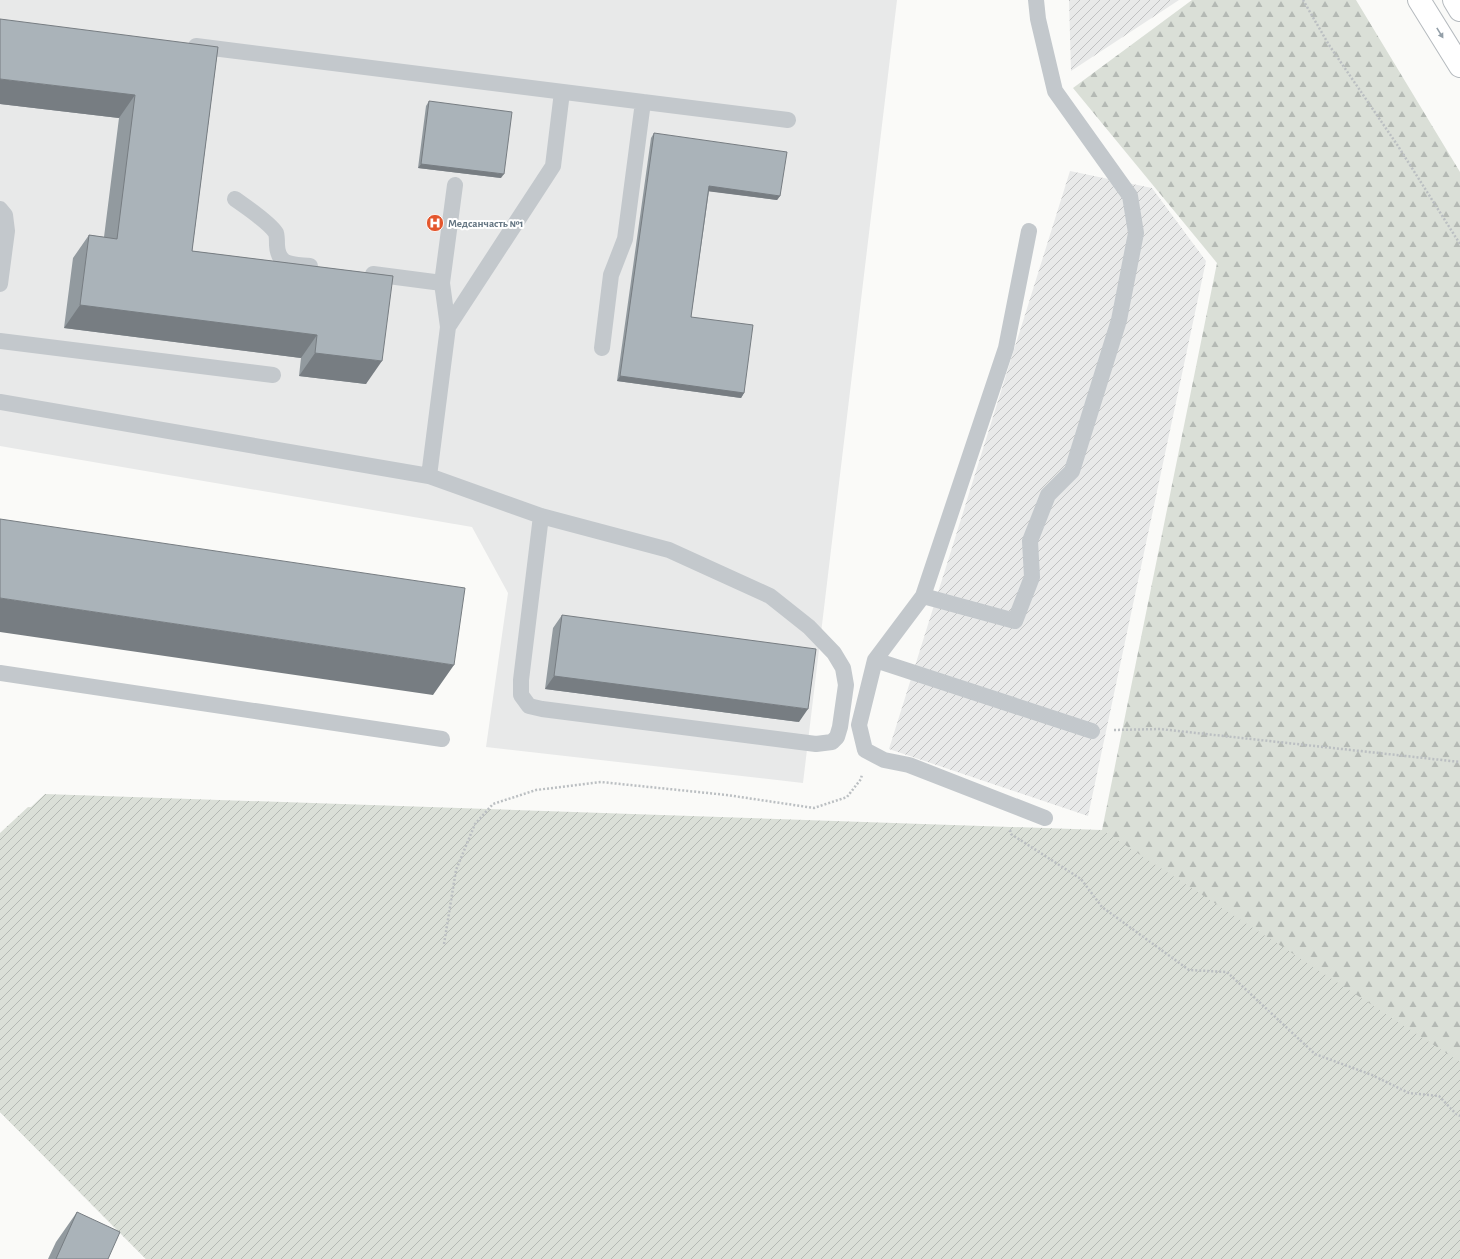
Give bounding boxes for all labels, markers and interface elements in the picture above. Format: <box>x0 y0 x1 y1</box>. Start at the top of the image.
one-way arrow <box>1436 27 1443 39</box>
hospital icon: Медсанчасть №1 <box>425 213 445 233</box>
place label: Медсанчасть №1 <box>448 218 524 229</box>

